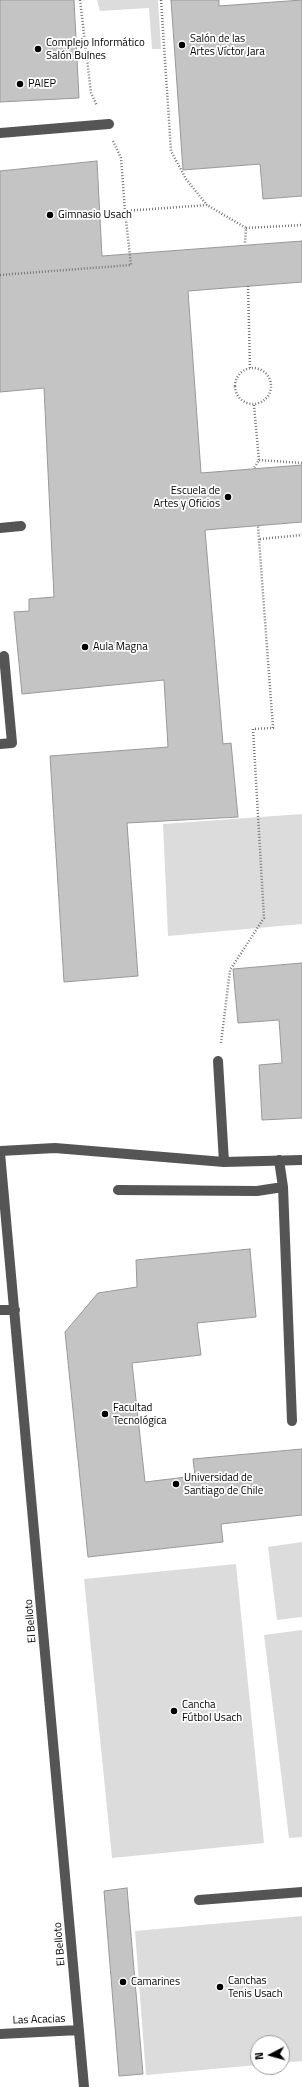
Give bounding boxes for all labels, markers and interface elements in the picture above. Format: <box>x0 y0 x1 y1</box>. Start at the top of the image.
place label: Salón de las Artes Víctor Jara <box>190 32 265 58</box>
place label: Complejo Informático Salón Bulnes <box>46 36 145 62</box>
marker: Salón de las Artes Víctor Jara <box>177 40 187 50</box>
marker: Complejo Informático Salón Bulnes <box>33 44 43 54</box>
place label: PAIEP <box>28 77 56 91</box>
marker: PAIEP <box>15 79 25 89</box>
place label: Gimnasio Usach <box>58 208 132 222</box>
marker: Gimnasio Usach <box>45 210 55 220</box>
place label: Escuela de Artes y Oficios <box>154 484 220 510</box>
marker: Escuela de Artes y Oficios <box>223 492 233 502</box>
place label: Aula Magna <box>93 640 148 654</box>
marker: Aula Magna <box>80 642 90 652</box>
place label: Facultad Tecnológica <box>113 1401 167 1427</box>
marker: Facultad Tecnológica <box>100 1409 110 1419</box>
place label: Universidad de Santiago de Chile <box>184 1471 263 1497</box>
marker: Universidad de Santiago de Chile <box>171 1479 181 1489</box>
street label: El Belloto <box>23 1599 39 1643</box>
place label: Cancha Fútbol Usach <box>182 1698 242 1724</box>
marker: Cancha Fútbol Usach <box>169 1706 179 1716</box>
street label: El Belloto <box>52 1922 68 1966</box>
place label: Canchas Tenis Usach <box>228 1974 283 2000</box>
place label: Camarines <box>131 1975 180 1989</box>
marker: Camarines <box>118 1977 128 1987</box>
marker: Canchas Tenis Usach <box>215 1982 225 1992</box>
street label: Las Acacias <box>12 2012 66 2028</box>
north arrow <box>250 2035 290 2075</box>
text: N <box>251 2052 267 2061</box>

